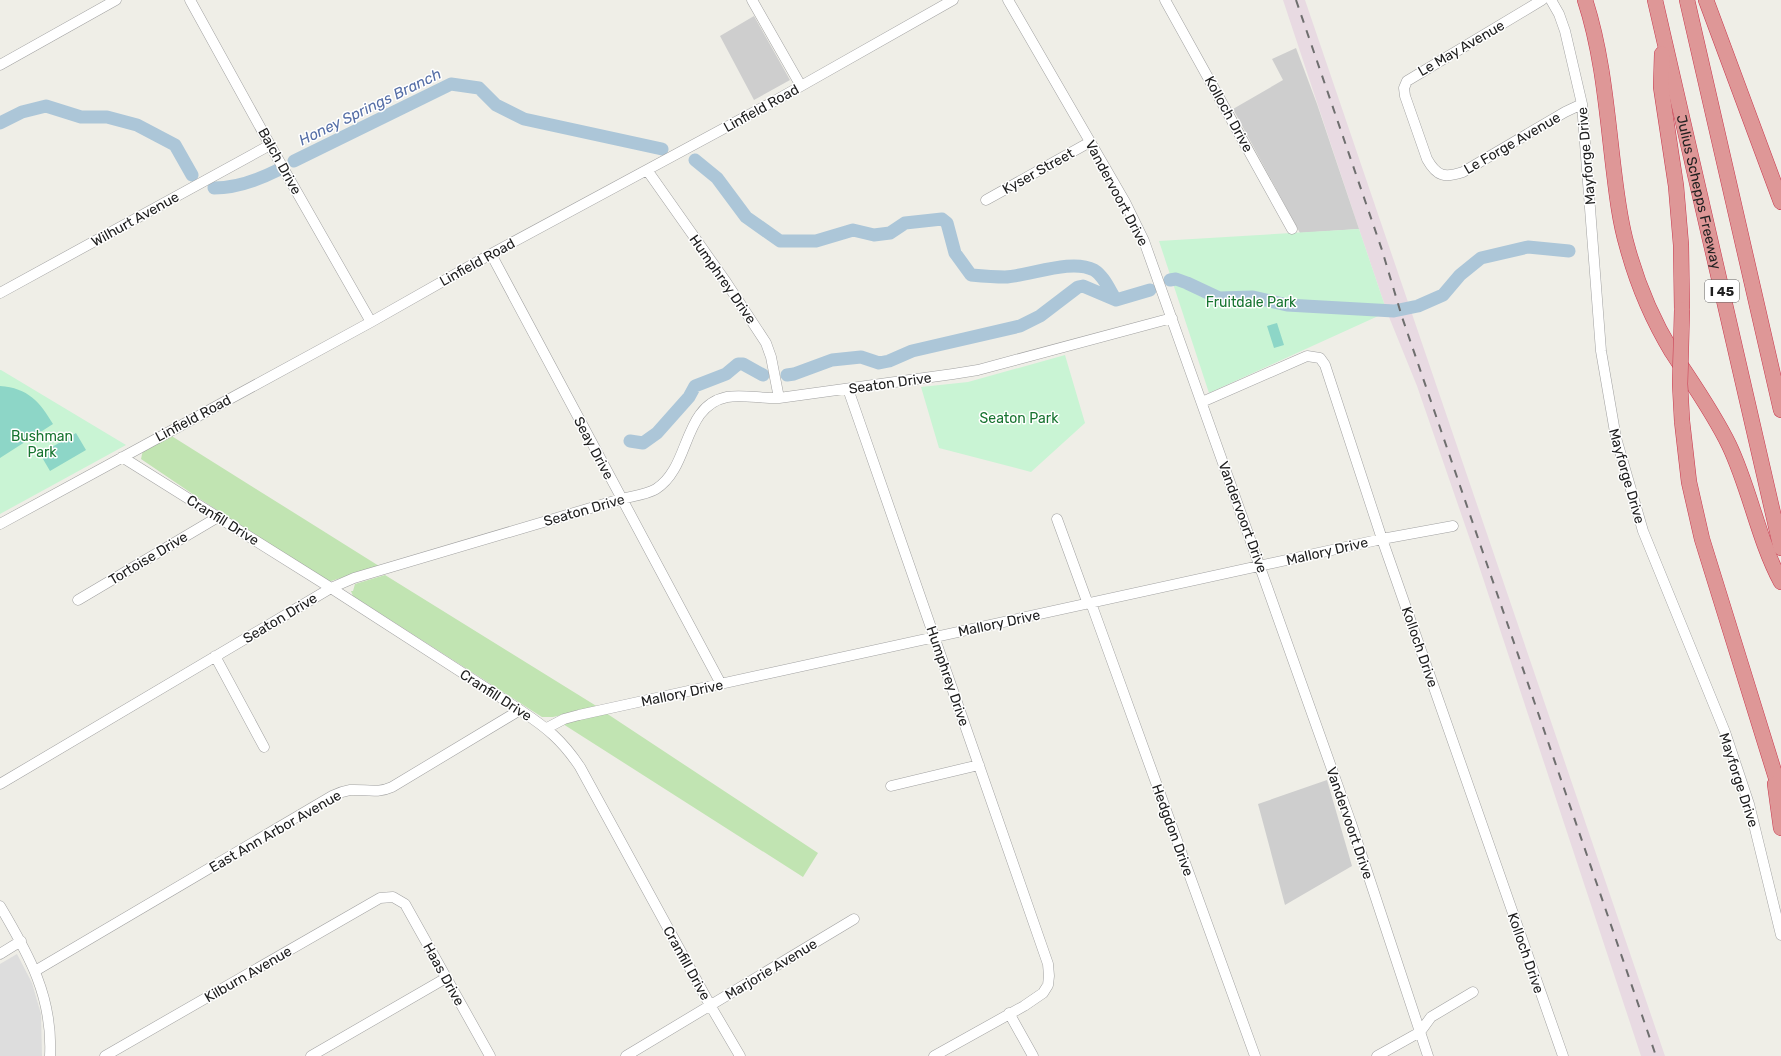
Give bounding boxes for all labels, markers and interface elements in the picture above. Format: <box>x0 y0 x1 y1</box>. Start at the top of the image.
street label: Le May Avenue <box>1415 17 1508 80</box>
water label: Honey Springs Branch <box>296 65 444 149</box>
street label: Kolloch Drive <box>1201 73 1256 155</box>
street label: Linfield Road <box>721 81 802 136</box>
street label: Mayforge Drive <box>1574 106 1599 206</box>
street label: Le Forge Avenue <box>1461 109 1564 178</box>
street label: Julius Schepps Freeway <box>1673 113 1725 271</box>
street label: Balch Drive <box>254 125 305 198</box>
street label: Vandervoort Drive <box>1081 137 1152 249</box>
street label: Kyser Street <box>1000 145 1077 198</box>
street label: Wilhurt Avenue <box>88 188 182 251</box>
street label: Humphrey Drive <box>686 231 760 327</box>
street label: Linfield Road <box>437 235 518 290</box>
road number: I 45 <box>1705 280 1739 302</box>
park label: Fruitdale Park <box>1206 294 1297 311</box>
street label: Seaton Drive <box>848 369 933 398</box>
street label: Linfield Road <box>152 391 234 446</box>
park label: Seaton Park <box>980 410 1059 427</box>
street label: Seay Drive <box>570 414 617 483</box>
street label: Mayforge Drive <box>1605 427 1648 526</box>
park label: Bushman Park <box>11 428 73 461</box>
street label: Vandervoort Drive <box>1214 459 1271 575</box>
street label: Cranfill Drive <box>183 491 262 550</box>
street label: Seaton Drive <box>542 491 627 530</box>
street label: Tortoise Drive <box>106 528 191 589</box>
street label: Mallory Drive <box>1285 534 1370 569</box>
street label: Seaton Drive <box>240 590 320 647</box>
street label: Kolloch Drive <box>1398 605 1441 690</box>
street label: Mallory Drive <box>957 606 1042 640</box>
street label: Humphrey Drive <box>922 624 973 729</box>
street label: Cranfill Drive <box>457 666 535 725</box>
street label: Mallory Drive <box>640 676 725 710</box>
street label: Mayforge Drive <box>1715 731 1762 830</box>
street label: Vandervoort Drive <box>1322 765 1377 882</box>
street label: Hedgdon Drive <box>1148 782 1197 879</box>
street label: East Ann Arbor Avenue <box>206 787 344 876</box>
street label: Kolloch Drive <box>1504 911 1547 996</box>
street label: Cranfill Drive <box>659 923 714 1003</box>
street label: Marjorie Avenue <box>722 935 821 1004</box>
street label: Haas Drive <box>419 940 468 1009</box>
street label: Kilburn Avenue <box>202 943 295 1006</box>

